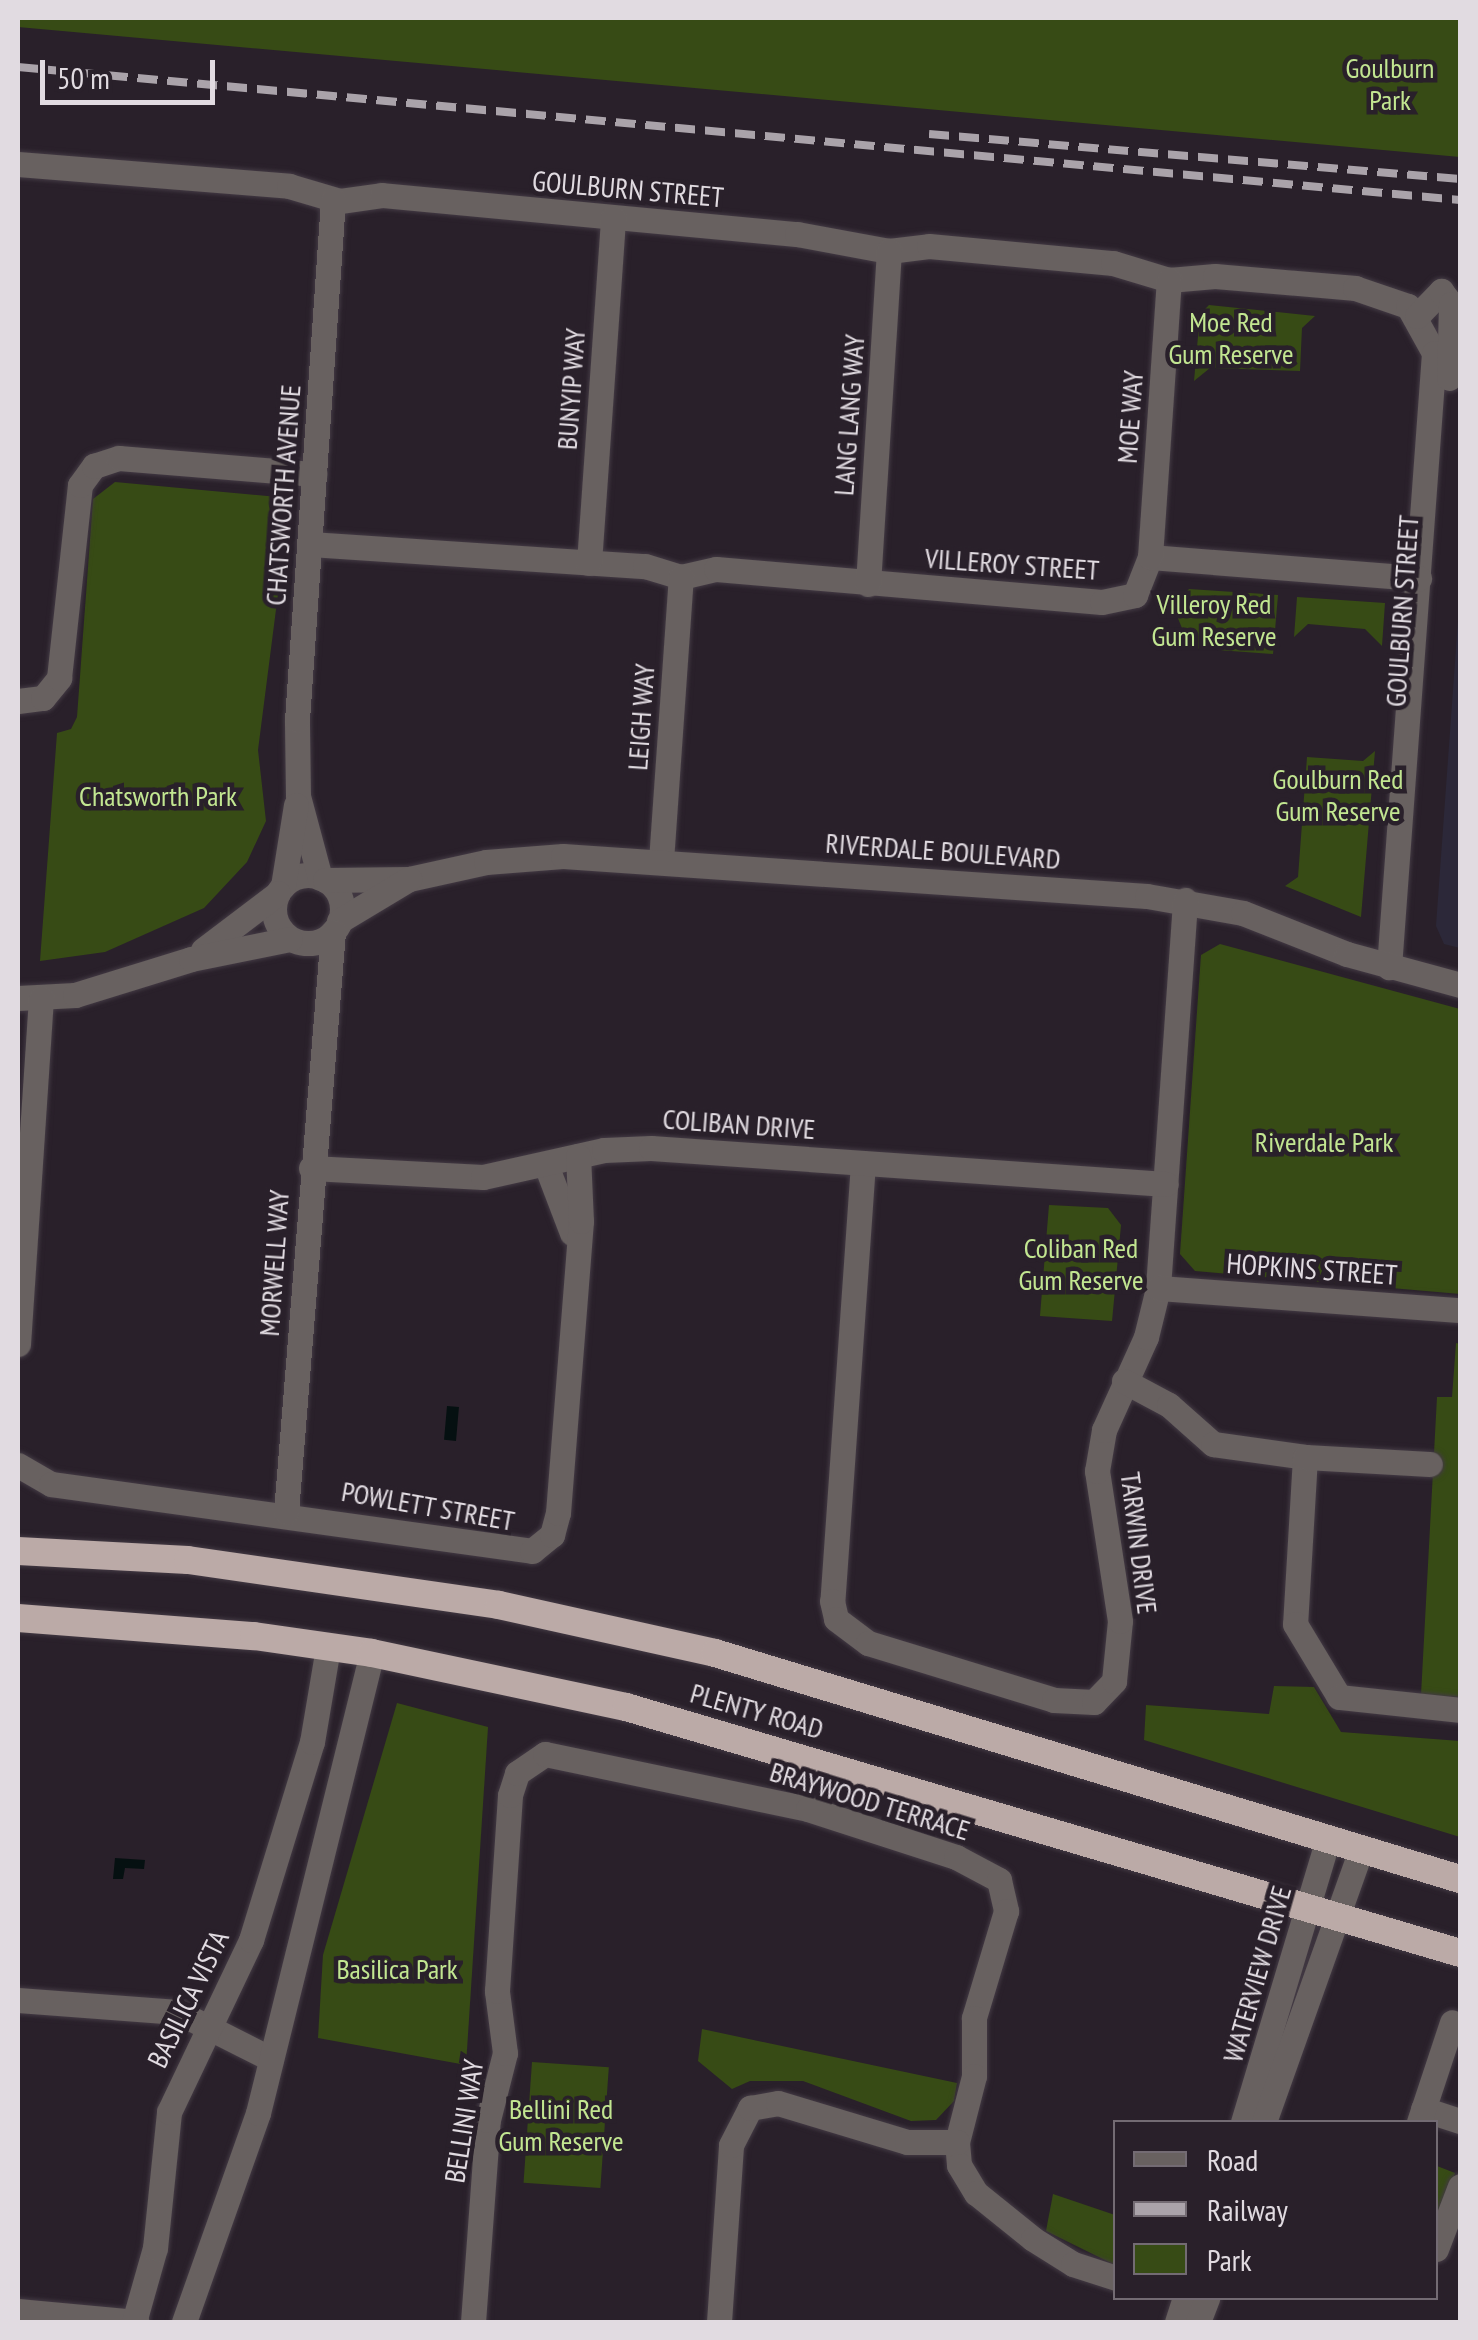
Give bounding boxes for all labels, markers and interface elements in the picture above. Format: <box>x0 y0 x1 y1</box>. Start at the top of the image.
scale bar <box>45 40 220 102</box>
park label: Goulburn Park <box>1346 51 1434 117</box>
text: 50 m <box>57 58 110 97</box>
street label: GOULBURN STREET <box>531 164 725 214</box>
park label: Moe Red Gum Reserve <box>1168 305 1294 371</box>
street label: BUNYIP WAY <box>550 326 592 452</box>
street label: LANG LANG WAY <box>827 333 871 497</box>
street label: MOE WAY <box>1110 369 1150 465</box>
street label: CHATSWORTH AVENUE <box>258 383 308 607</box>
street label: GOULBURN STREET <box>1379 514 1425 708</box>
street label: VILLEROY STREET <box>924 541 1100 587</box>
park label: Villeroy Red Gum Reserve <box>1151 587 1277 653</box>
street label: LEIGH WAY <box>620 662 662 772</box>
park label: Goulburn Red Gum Reserve <box>1273 762 1403 828</box>
park label: Chatsworth Park <box>79 779 237 813</box>
street label: RIVERDALE BOULEVARD <box>824 826 1062 876</box>
street label: COLIBAN DRIVE <box>662 1102 816 1146</box>
park label: Riverdale Park <box>1255 1125 1393 1159</box>
street label: MORWELL WAY <box>252 1188 296 1338</box>
park label: Coliban Red Gum Reserve <box>1018 1231 1144 1297</box>
street label: HOPKINS STREET <box>1226 1246 1398 1292</box>
street label: TARWIN DRIVE <box>1114 1470 1164 1616</box>
street label: POWLETT STREET <box>339 1474 517 1538</box>
street label: PLENTY ROAD <box>686 1676 828 1746</box>
street label: BRAYWOOD TERRACE <box>766 1755 974 1847</box>
street label: WATERVIEW DRIVE <box>1216 1882 1298 2066</box>
street label: BASILICA VISTA <box>140 1924 236 2074</box>
park label: Basilica Park <box>336 1952 458 1986</box>
street label: BELLINI WAY <box>438 2057 490 2185</box>
park label: Bellini Red Gum Reserve <box>498 2092 624 2158</box>
legend <box>1113 2120 1438 2300</box>
text: Road <box>1207 2140 1258 2179</box>
text: Railway <box>1207 2190 1288 2229</box>
text: Park <box>1207 2240 1252 2279</box>

